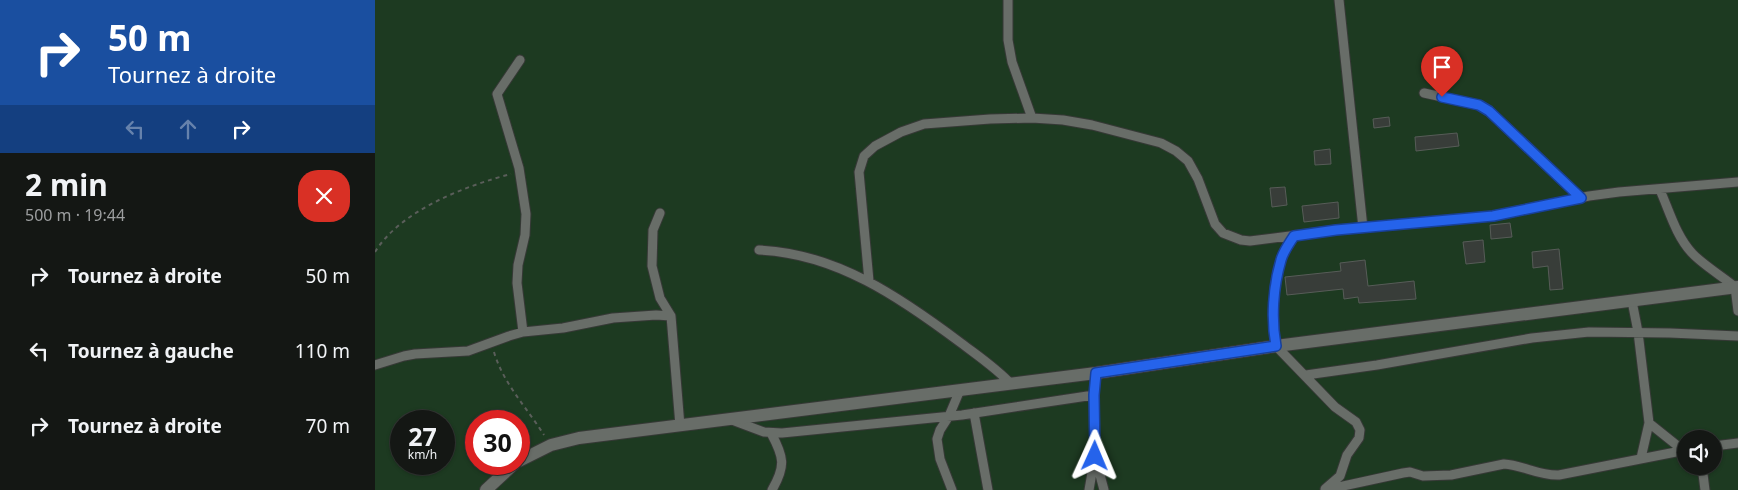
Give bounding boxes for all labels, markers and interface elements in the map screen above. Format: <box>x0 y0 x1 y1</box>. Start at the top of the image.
text: 50 m <box>108 14 191 61</box>
icon: right <box>25 20 90 85</box>
pin <box>1421 46 1463 97</box>
icon: arrive <box>1428 53 1456 81</box>
text: Tournez à droite <box>108 59 276 89</box>
icon: left <box>121 115 149 143</box>
icon: ahead <box>174 115 202 143</box>
icon: right <box>227 115 255 143</box>
text: 2 min <box>25 164 108 205</box>
button: close <box>298 170 350 222</box>
text: 500 m · 19:44 <box>25 204 125 226</box>
icon: right <box>25 262 53 290</box>
text: Tournez à droite <box>68 263 222 289</box>
text: 50 m <box>306 263 350 289</box>
icon: left <box>25 337 53 365</box>
text: Tournez à gauche <box>68 338 234 364</box>
text: 110 m <box>295 338 350 364</box>
speed limit sign: 30 <box>465 410 530 475</box>
icon: right <box>25 412 53 440</box>
text: Tournez à droite <box>68 413 222 439</box>
text: 70 m <box>306 413 350 439</box>
text: 27 <box>408 419 437 453</box>
position arrow <box>1068 429 1120 481</box>
map controls <box>1677 430 1722 475</box>
button: sound <box>1677 430 1722 475</box>
text: km/h <box>408 446 437 463</box>

